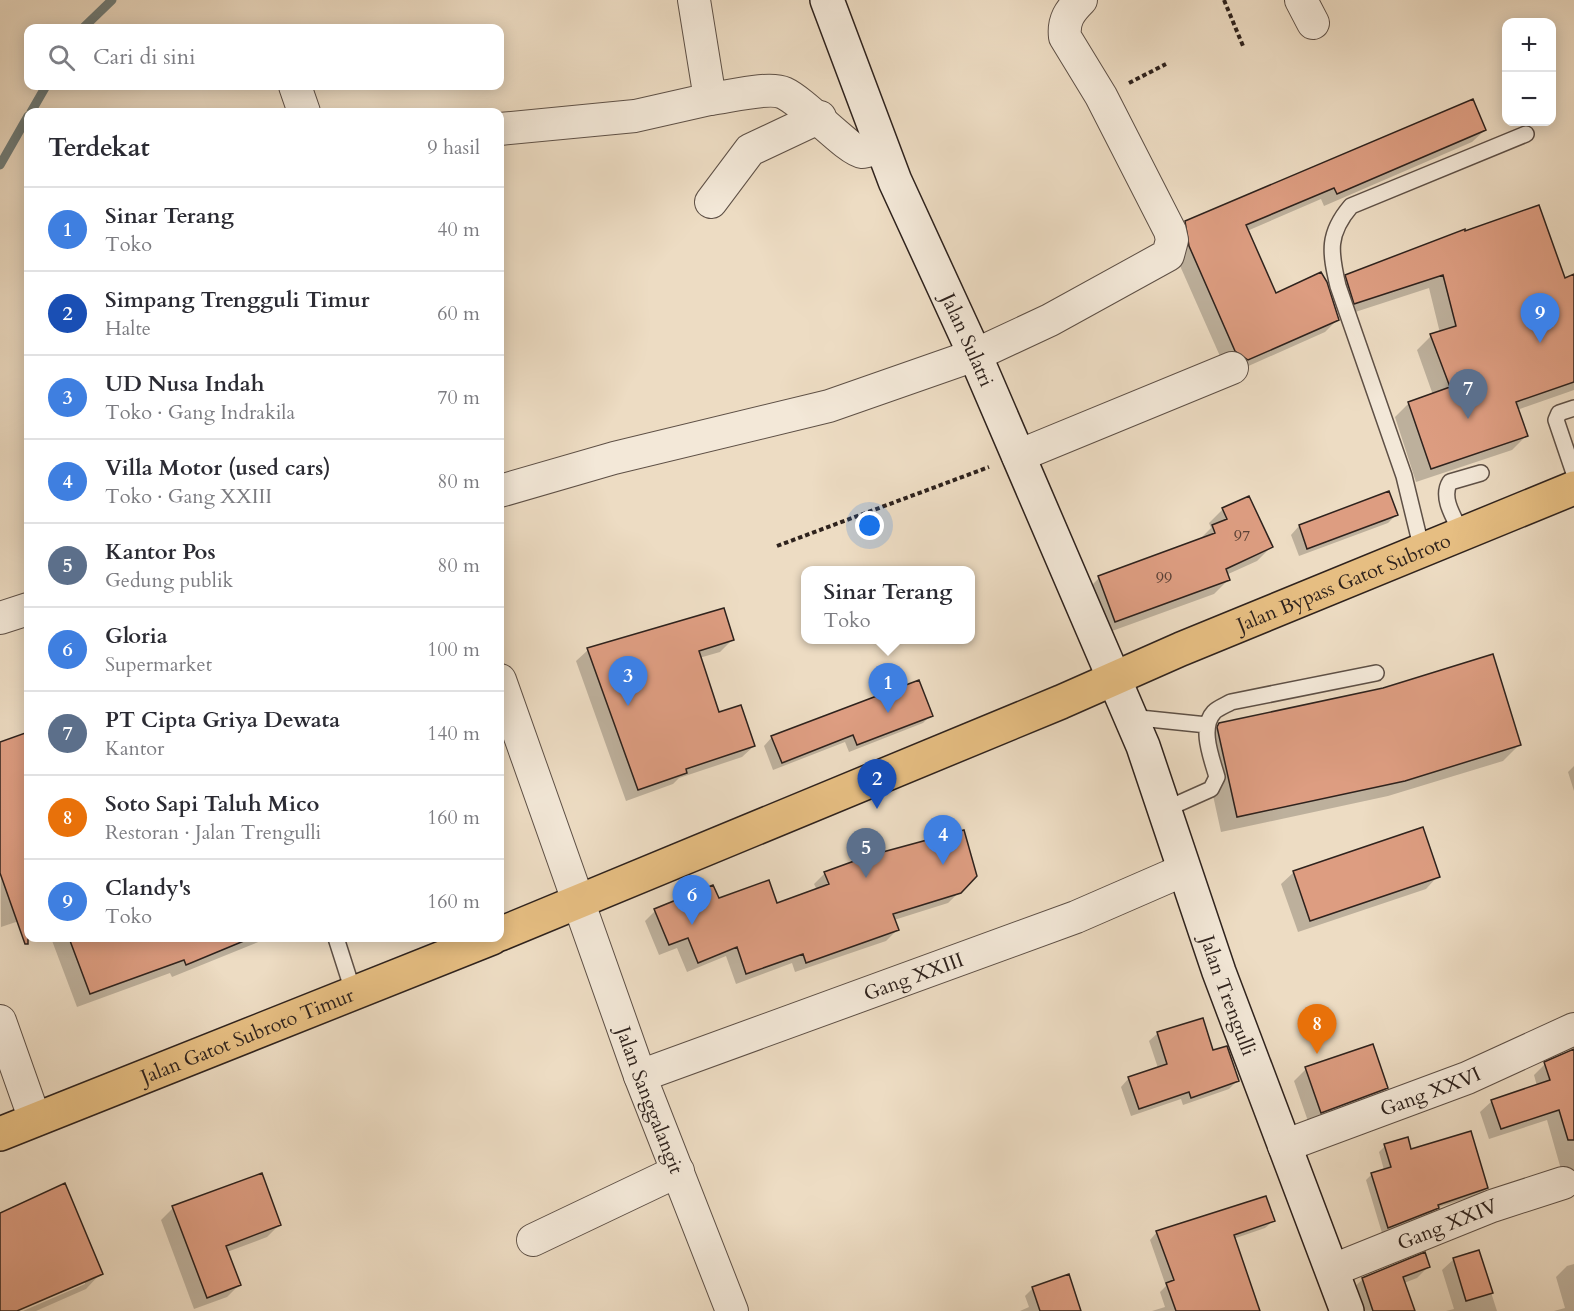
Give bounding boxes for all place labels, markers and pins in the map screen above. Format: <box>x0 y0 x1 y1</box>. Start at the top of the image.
pin: 9 <box>1520 294 1560 343</box>
pin: 7 <box>1448 370 1488 419</box>
pin: 3 <box>608 656 648 706</box>
pin: 1 <box>868 664 908 713</box>
pin: 2 <box>858 760 896 809</box>
pin: 4 <box>924 816 962 865</box>
pin: 5 <box>846 828 886 878</box>
pin: 6 <box>672 876 712 925</box>
pin: 8 <box>1298 1004 1336 1054</box>

